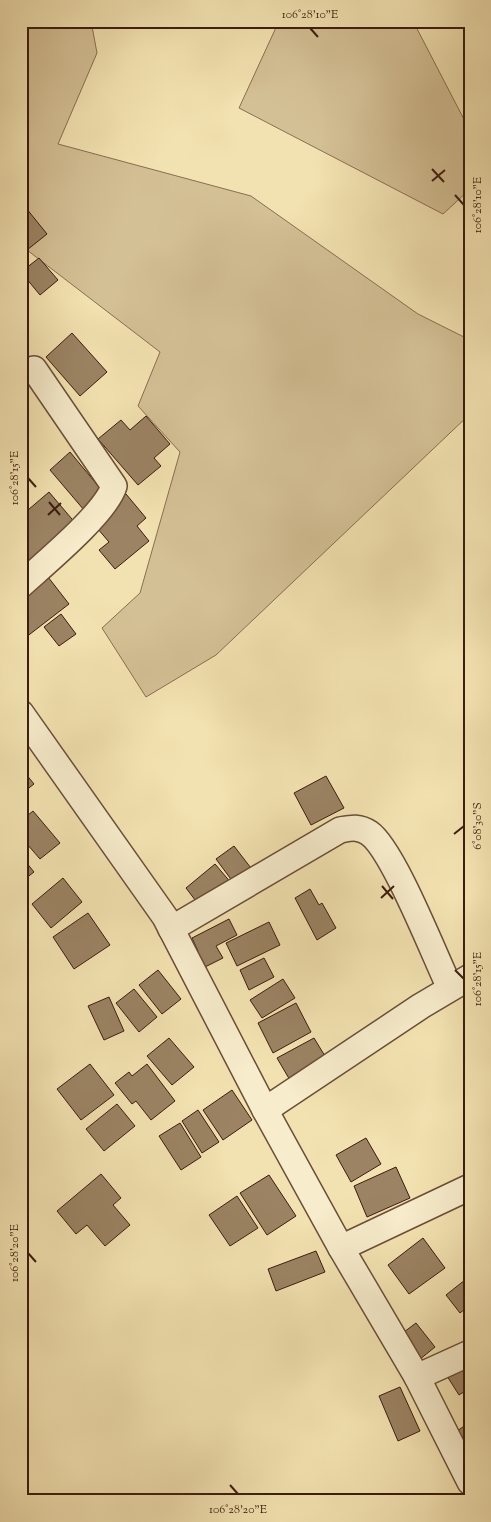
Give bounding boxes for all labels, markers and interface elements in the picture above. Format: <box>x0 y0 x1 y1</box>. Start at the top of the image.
text: 106°28'10"E <box>282 6 339 24</box>
text: 106°28'10"E <box>469 176 487 233</box>
text: 106°28'15"E <box>6 450 24 505</box>
text: 6°08'30"S <box>469 802 487 850</box>
text: 106°28'15"E <box>469 951 487 1006</box>
text: 106°28'20"E <box>6 1223 24 1282</box>
text: 106°28'20"E <box>209 1501 268 1519</box>

